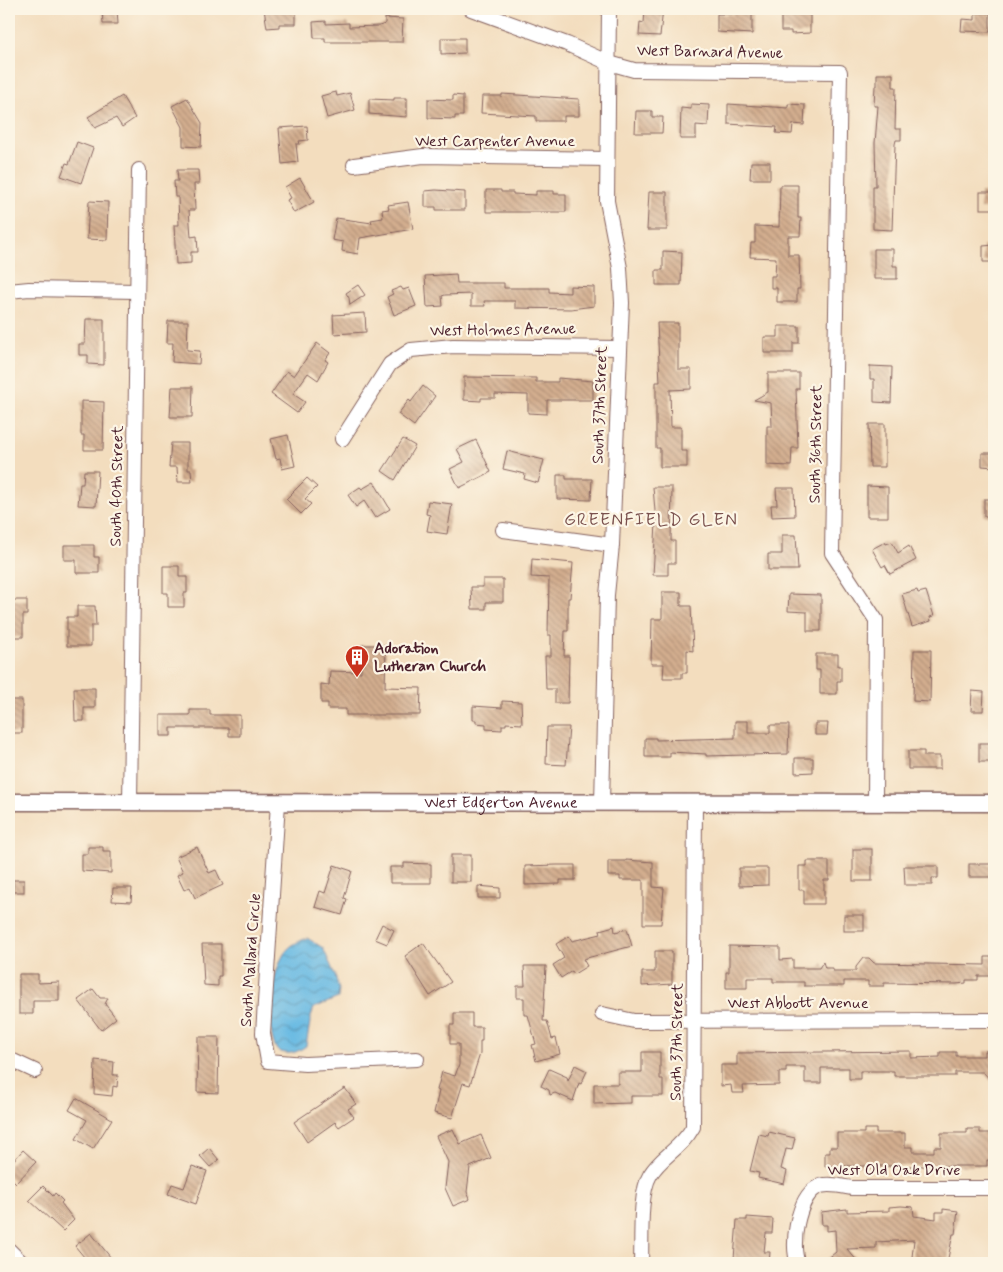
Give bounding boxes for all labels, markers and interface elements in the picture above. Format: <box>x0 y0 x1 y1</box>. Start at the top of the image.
street label: West Barnard Avenue <box>637 40 784 64</box>
street label: West Carpenter Avenue <box>415 131 575 152</box>
street label: West Holmes Avenue <box>430 318 577 342</box>
street label: South 37th Street <box>587 345 613 464</box>
street label: South 36th Street <box>804 384 828 504</box>
street label: South 40th Street <box>105 425 129 547</box>
district label: GREENFIELD GLEN <box>564 508 738 532</box>
place label: Adoration Lutheran Church <box>374 638 486 677</box>
building icon: Adoration Lutheran Church <box>344 644 370 678</box>
street label: West Edgerton Avenue <box>424 792 578 814</box>
street label: South Mallard Circle <box>236 892 266 1028</box>
street label: South 37th Street <box>665 982 689 1101</box>
street label: West Abbott Avenue <box>727 993 869 1014</box>
street label: West Old Oak Drive <box>828 1160 960 1181</box>

